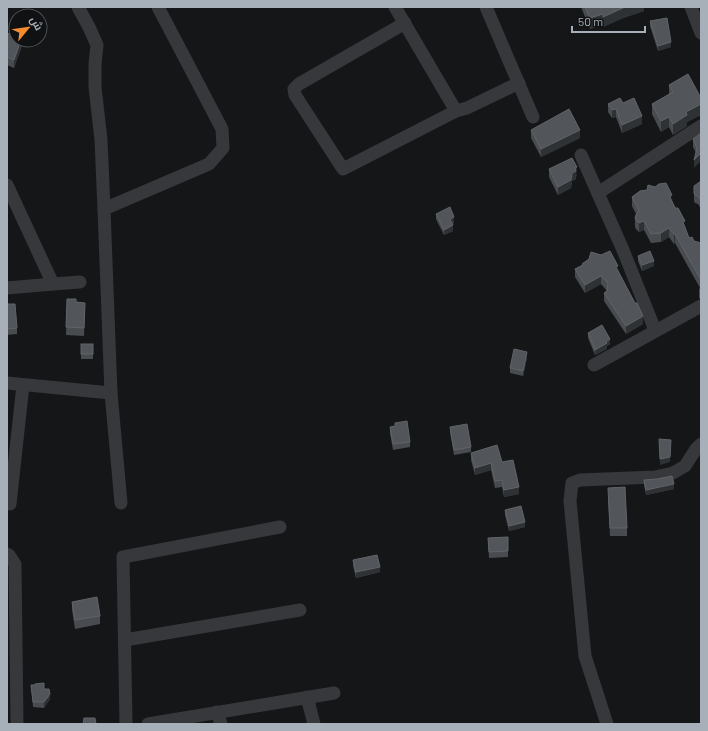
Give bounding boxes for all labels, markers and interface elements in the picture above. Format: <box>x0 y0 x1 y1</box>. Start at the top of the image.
north arrow <box>8 8 48 48</box>
scale bar <box>572 8 645 34</box>
text: ش <box>27 14 46 33</box>
text: 50 m <box>578 14 603 28</box>

